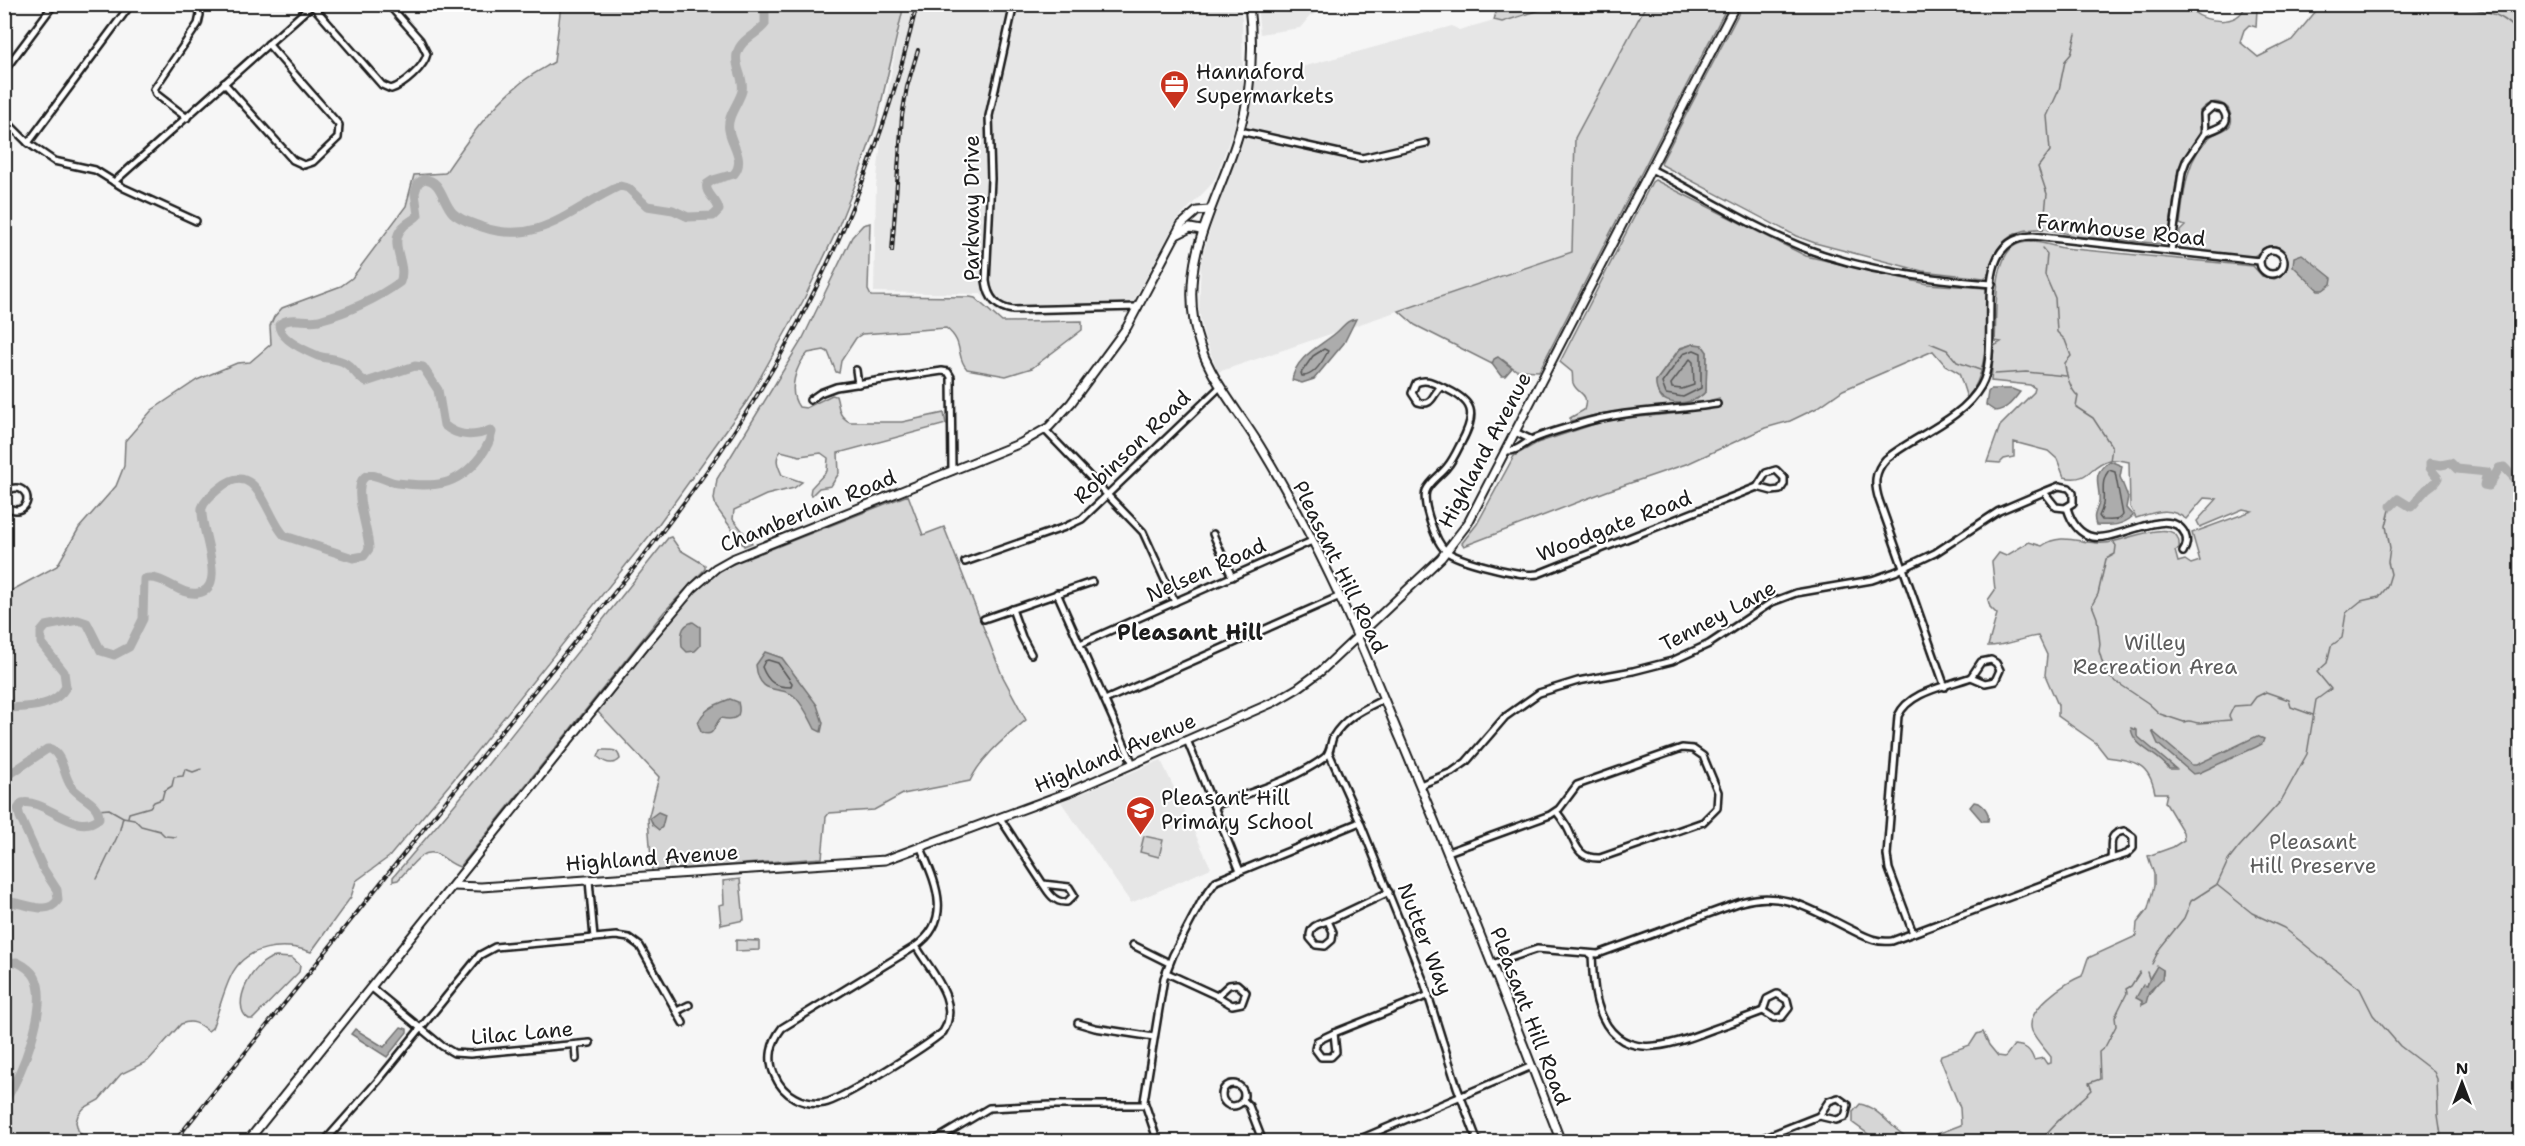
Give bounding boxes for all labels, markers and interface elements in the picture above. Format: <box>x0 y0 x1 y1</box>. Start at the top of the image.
place label: Hannaford Supermarkets <box>1196 58 1334 110</box>
office icon: Hannaford Supermarkets <box>1159 68 1191 110</box>
street label: Parkway Drive <box>958 135 986 281</box>
street label: Farmhouse Road <box>2035 207 2207 253</box>
street label: Highland Avenue <box>1432 367 1538 533</box>
street label: Robinson Road <box>1067 384 1197 510</box>
street label: Chamberlain Road <box>716 463 900 559</box>
street label: Pleasant Hill Road <box>1286 476 1394 658</box>
street label: Woodgate Road <box>1532 484 1696 568</box>
street label: Nelsen Road <box>1142 531 1270 609</box>
street label: Tenney Lane <box>1655 574 1781 658</box>
district label: Pleasant Hill <box>1117 618 1263 647</box>
park label: Willey Recreation Area <box>2073 629 2237 681</box>
street label: Highland Avenue <box>1030 706 1200 800</box>
place label: Pleasant Hill Primary School <box>1161 784 1314 836</box>
school or university icon: Pleasant Hill Primary School <box>1124 794 1156 836</box>
park label: Pleasant Hill Preserve <box>2249 828 2377 880</box>
street label: Highland Avenue <box>565 838 739 878</box>
street label: Nutter Way <box>1391 879 1459 999</box>
street label: Pleasant Hill Road <box>1483 923 1577 1109</box>
street label: Lilac Lane <box>470 1015 574 1051</box>
north arrow <box>2432 1053 2492 1113</box>
text: N <box>2456 1058 2468 1079</box>

